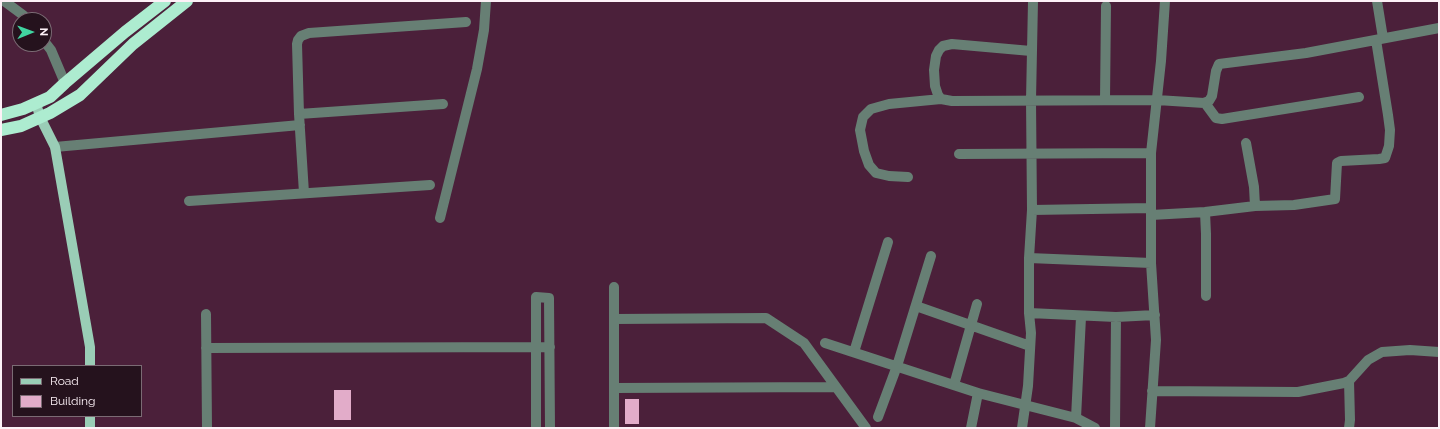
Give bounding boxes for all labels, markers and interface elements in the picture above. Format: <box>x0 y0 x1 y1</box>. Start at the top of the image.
north arrow <box>12 12 52 52</box>
text: N <box>37 27 50 36</box>
legend <box>12 365 142 417</box>
text: Road <box>50 374 79 388</box>
text: Building <box>50 394 96 408</box>

